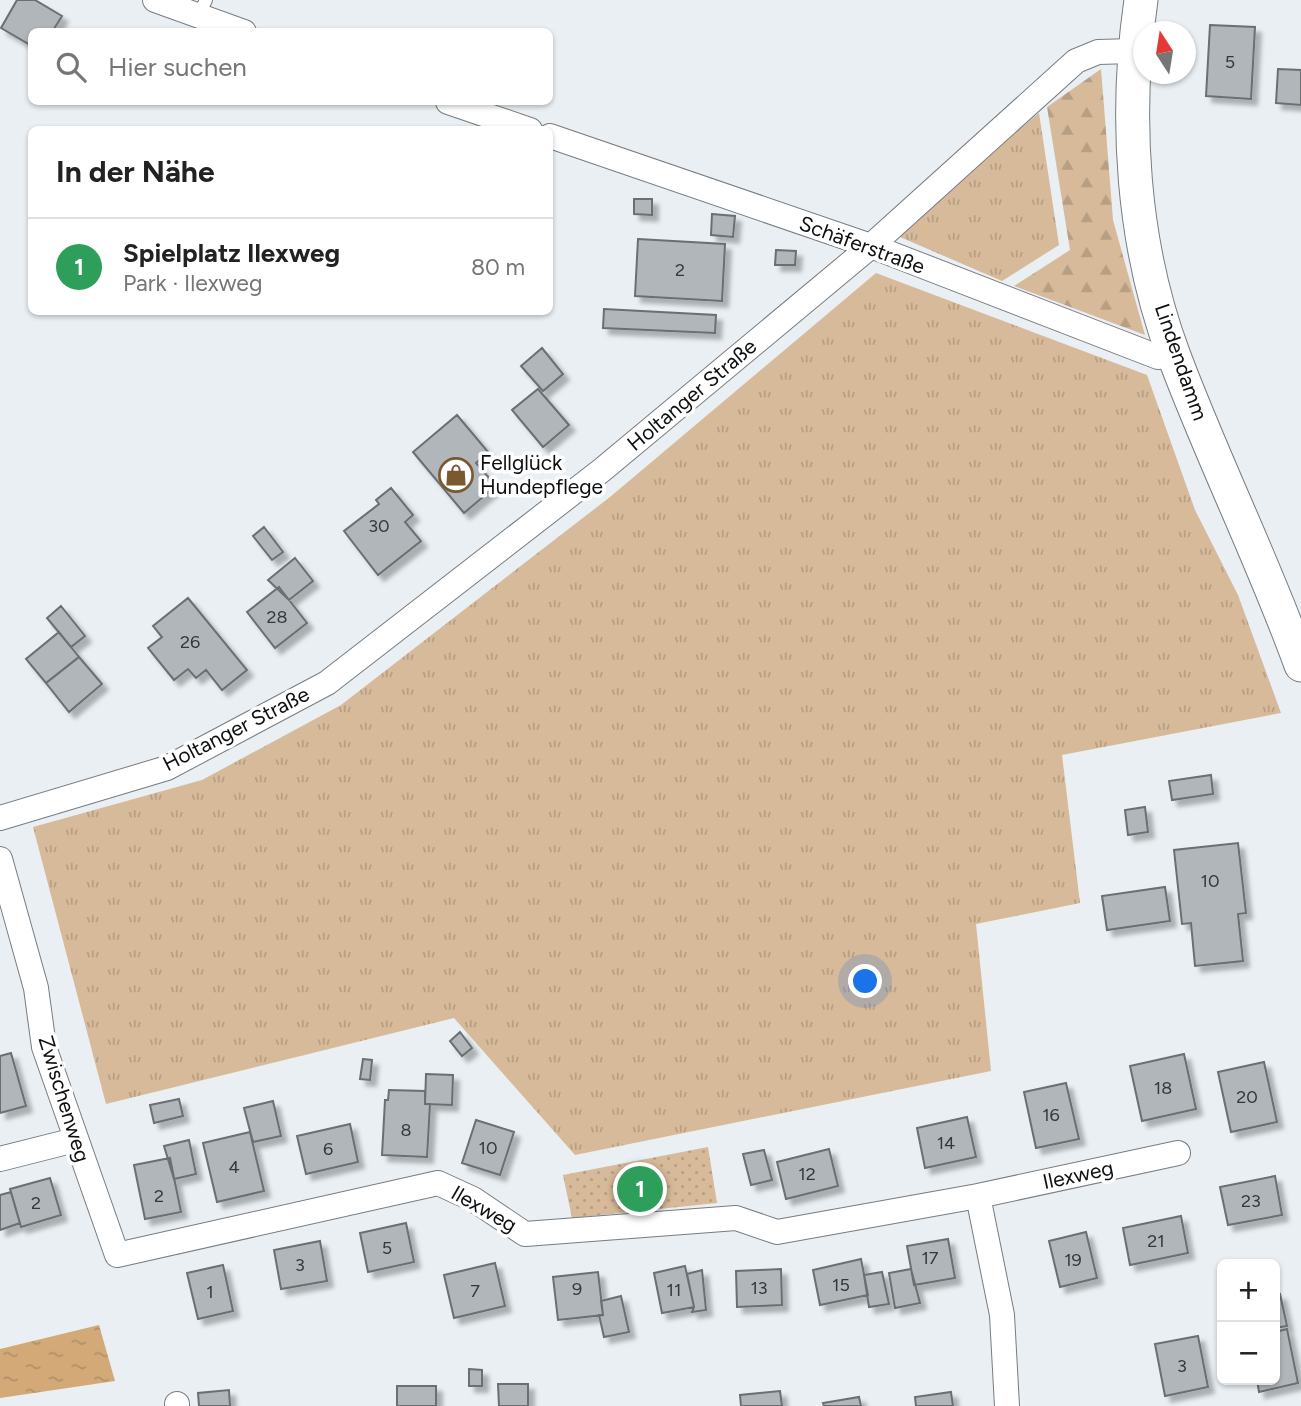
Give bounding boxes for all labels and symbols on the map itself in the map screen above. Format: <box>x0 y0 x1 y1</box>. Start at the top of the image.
north arrow <box>1133 21 1196 84</box>
house number: 5 <box>1225 51 1235 73</box>
street label: Schäferstraße <box>796 210 928 279</box>
house number: 2 <box>675 259 685 281</box>
street label: Lindendamm <box>1150 300 1213 423</box>
street label: Holtanger Straße <box>622 333 761 456</box>
place label: Fellglück Hundepflege <box>480 450 603 499</box>
shop icon: Fellglück Hundepflege <box>437 456 475 494</box>
house number: 30 <box>368 515 390 537</box>
house number: 28 <box>266 606 288 628</box>
house number: 26 <box>180 631 200 653</box>
street label: Holtanger Straße <box>158 681 313 776</box>
house number: 10 <box>1201 870 1219 892</box>
your location <box>848 964 882 998</box>
street label: Zwischenweg <box>33 1033 96 1165</box>
house number: 18 <box>1154 1077 1172 1099</box>
house number: 20 <box>1236 1086 1258 1108</box>
house number: 16 <box>1042 1104 1060 1126</box>
house number: 8 <box>400 1119 412 1141</box>
house number: 14 <box>937 1132 955 1154</box>
house number: 10 <box>479 1137 497 1159</box>
house number: 6 <box>323 1138 333 1160</box>
street label: Ilexweg <box>1040 1155 1116 1194</box>
house number: 4 <box>228 1156 240 1178</box>
pin: 1 <box>617 1163 663 1215</box>
house number: 12 <box>798 1163 816 1185</box>
street label: Ilexweg <box>447 1180 522 1237</box>
house number: 2 <box>154 1185 164 1207</box>
house number: 23 <box>1241 1190 1261 1212</box>
house number: 2 <box>31 1192 41 1214</box>
house number: 21 <box>1147 1230 1165 1252</box>
house number: 5 <box>382 1237 392 1259</box>
house number: 17 <box>921 1247 939 1269</box>
house number: 19 <box>1064 1249 1082 1271</box>
house number: 3 <box>295 1254 305 1276</box>
house number: 15 <box>832 1274 850 1296</box>
house number: 13 <box>750 1277 768 1299</box>
house number: 9 <box>572 1278 582 1300</box>
house number: 11 <box>667 1279 681 1301</box>
house number: 7 <box>470 1280 480 1302</box>
house number: 1 <box>206 1281 214 1303</box>
house number: 3 <box>1177 1355 1187 1377</box>

